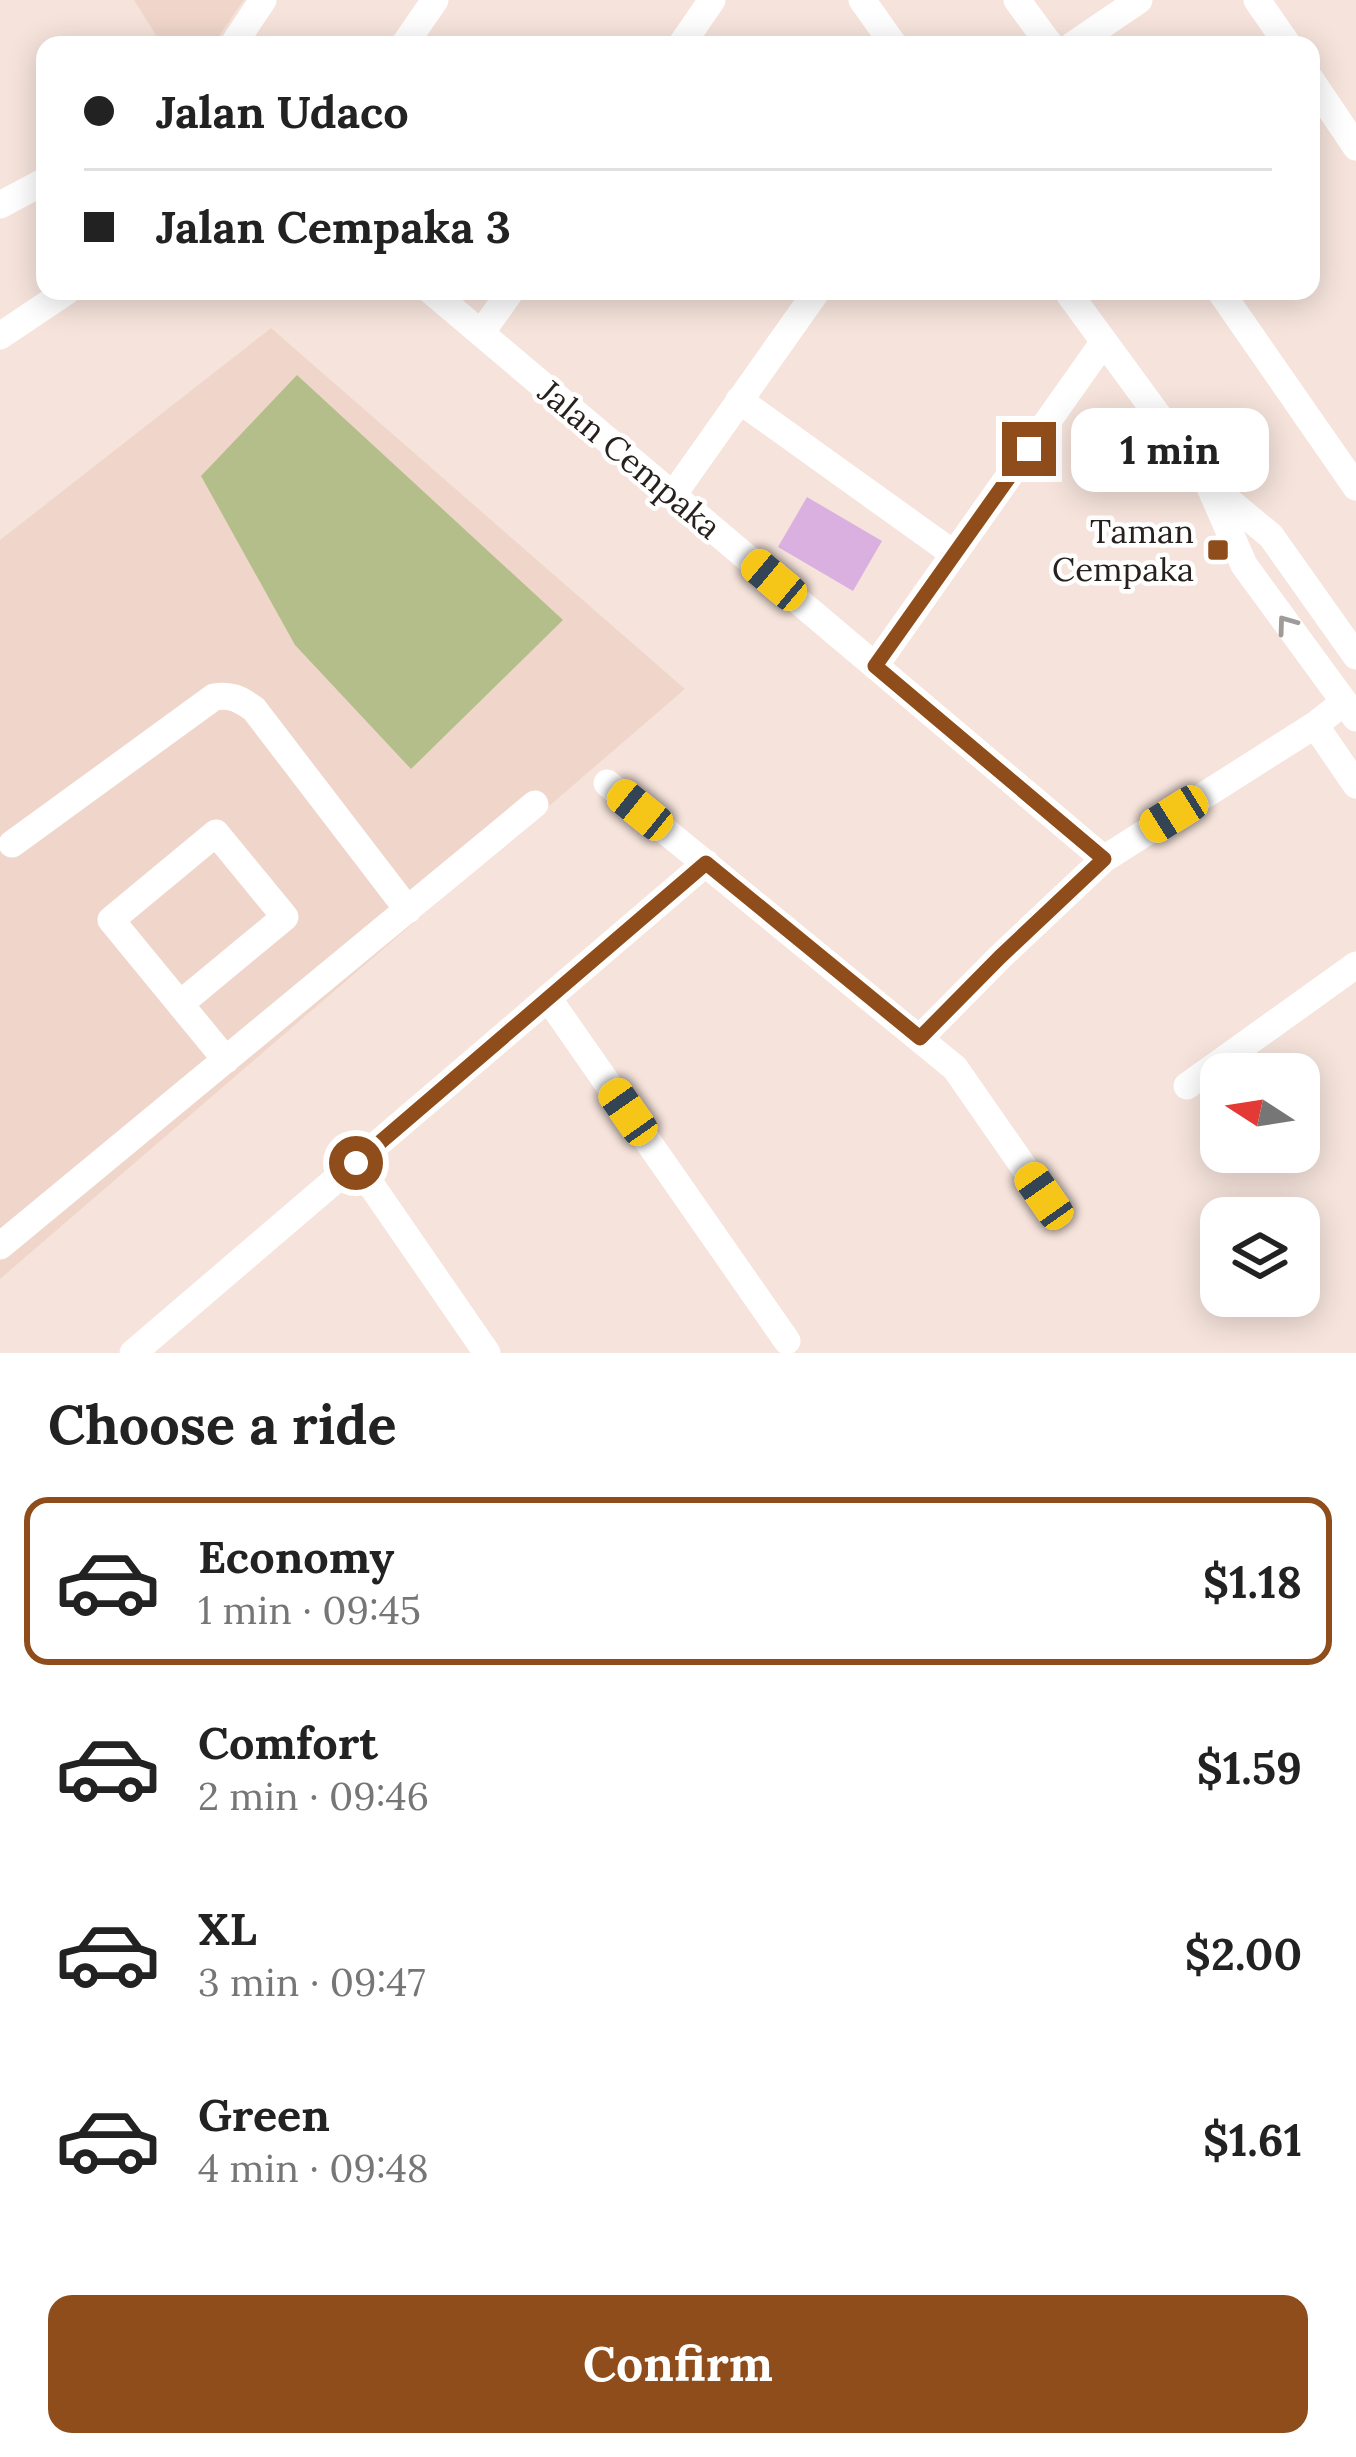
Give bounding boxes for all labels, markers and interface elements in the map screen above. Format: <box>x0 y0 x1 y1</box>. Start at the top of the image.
text: Jalan Udaco <box>156 83 409 140</box>
text: Jalan Cempaka 3 <box>156 198 511 255</box>
street label: Jalan Cempaka <box>529 370 730 548</box>
callout: 1 min <box>1071 407 1269 491</box>
route end <box>1002 422 1056 476</box>
text: 1 min <box>1120 425 1220 475</box>
place label: Taman Cempaka <box>1052 510 1194 590</box>
marker: Taman Cempaka <box>1205 537 1231 563</box>
car <box>735 543 813 617</box>
one-way arrow <box>1279 616 1301 637</box>
car <box>601 773 679 847</box>
car <box>1134 780 1214 848</box>
north arrow <box>1200 1053 1320 1173</box>
map controls <box>1200 1053 1320 1317</box>
car <box>593 1072 663 1152</box>
route start <box>329 1136 383 1190</box>
car <box>1009 1156 1079 1236</box>
button: layers <box>1200 1197 1320 1317</box>
text: Choose a ride <box>48 1390 397 1459</box>
icon: car <box>54 1527 162 1635</box>
text: Economy <box>198 1528 394 1585</box>
text: $1.18 <box>1203 1553 1302 1610</box>
text: 1 min · 09:45 <box>198 1585 421 1635</box>
icon: car <box>54 1713 162 1821</box>
text: Comfort <box>198 1714 378 1771</box>
text: $1.59 <box>1197 1739 1302 1796</box>
text: 2 min · 09:46 <box>198 1771 429 1821</box>
icon: car <box>54 1899 162 2007</box>
text: XL <box>198 1900 257 1957</box>
text: $2.00 <box>1185 1925 1302 1982</box>
text: 3 min · 09:47 <box>198 1957 425 2007</box>
icon: car <box>54 2085 162 2193</box>
text: Green <box>198 2086 330 2143</box>
text: $1.61 <box>1203 2111 1302 2168</box>
text: 4 min · 09:48 <box>198 2143 429 2193</box>
button: Confirm <box>48 2295 1308 2433</box>

